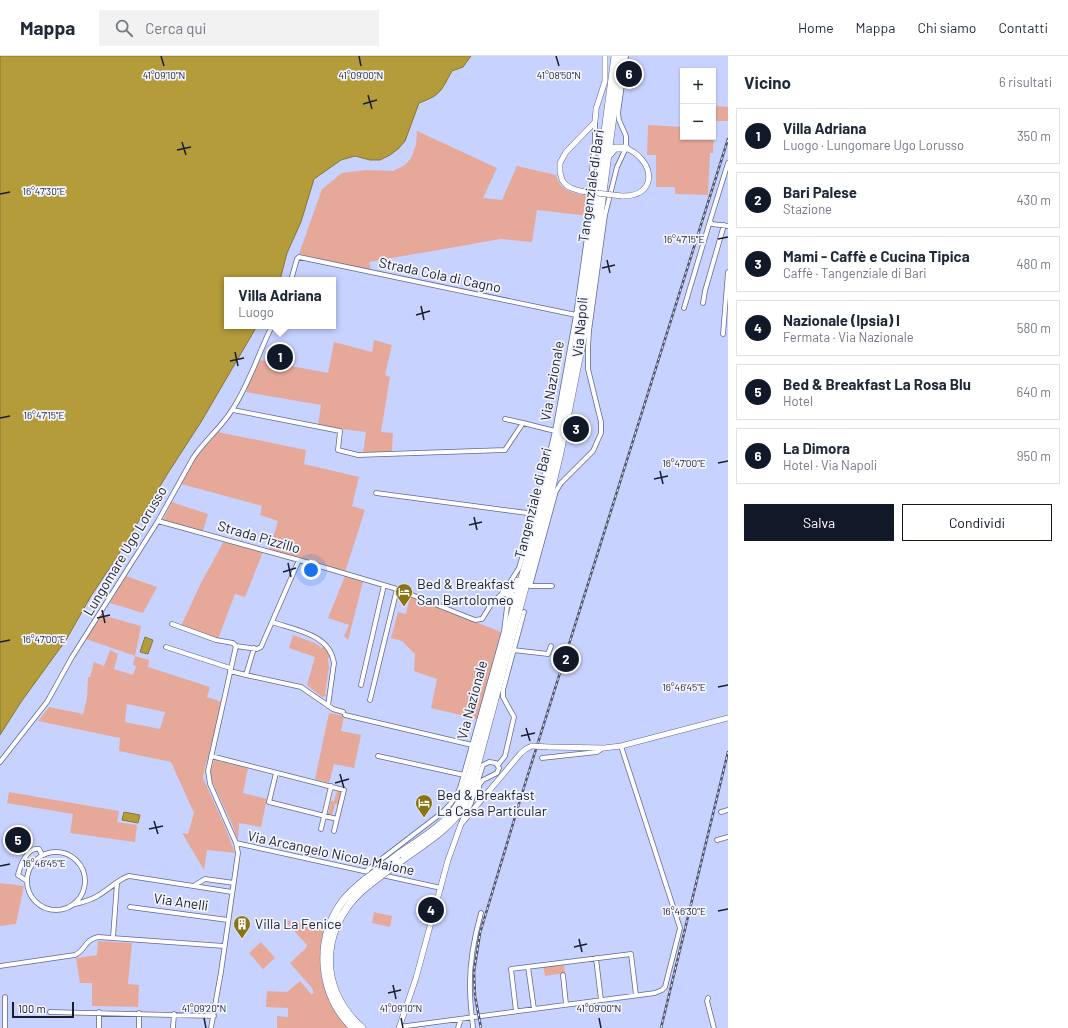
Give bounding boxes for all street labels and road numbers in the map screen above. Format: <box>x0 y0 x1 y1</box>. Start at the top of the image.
street label: Tangenziale di Bari <box>574 128 607 244</box>
street label: Strada Cola di Cagno <box>377 253 503 296</box>
street label: Via Napoli <box>568 296 591 358</box>
street label: Via Nazionale <box>536 339 567 422</box>
street label: Tangenziale di Bari <box>510 446 555 560</box>
street label: Lungomare Ugo Lorusso <box>79 483 170 619</box>
street label: Strada Pizzillo <box>216 517 302 556</box>
street label: Via Nazionale <box>453 658 490 741</box>
street label: Via Arcangelo Nicola Maione <box>246 826 416 879</box>
street label: Via Anelli <box>153 889 210 914</box>

